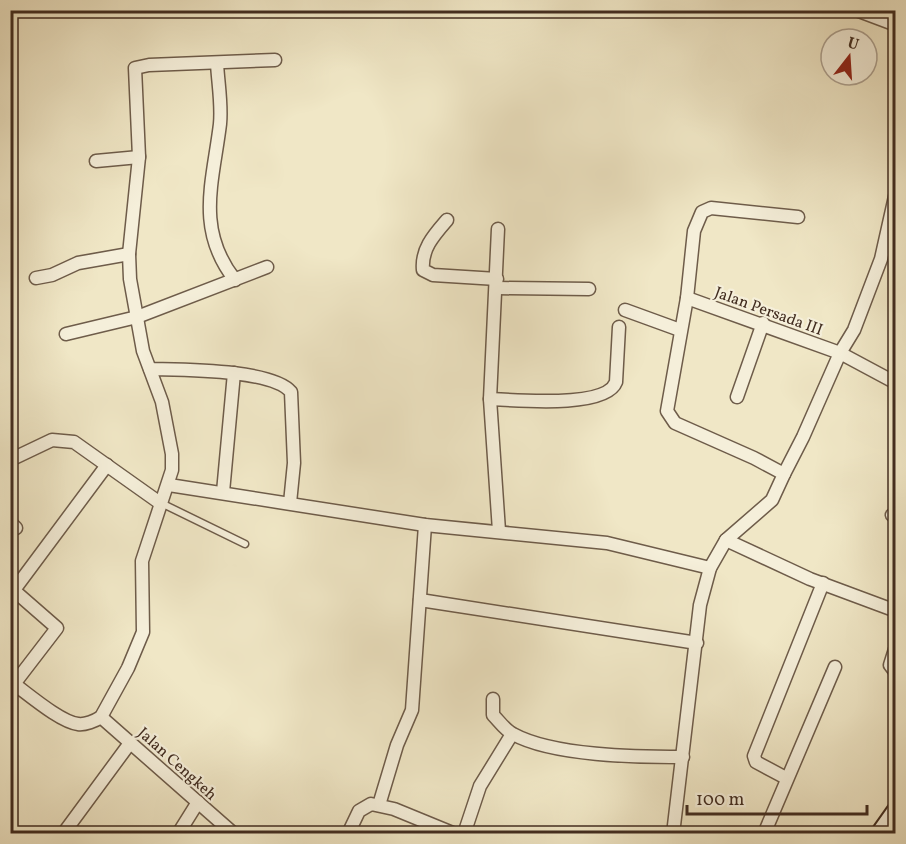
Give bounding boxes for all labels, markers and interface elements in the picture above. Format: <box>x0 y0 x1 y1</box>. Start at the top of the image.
north arrow <box>819 27 879 87</box>
text: U <box>844 32 861 57</box>
street label: Jalan Persada III <box>711 282 826 342</box>
street label: Jalan Cengkeh <box>132 723 221 806</box>
scale bar <box>687 778 867 816</box>
text: 100 m <box>696 788 745 813</box>

